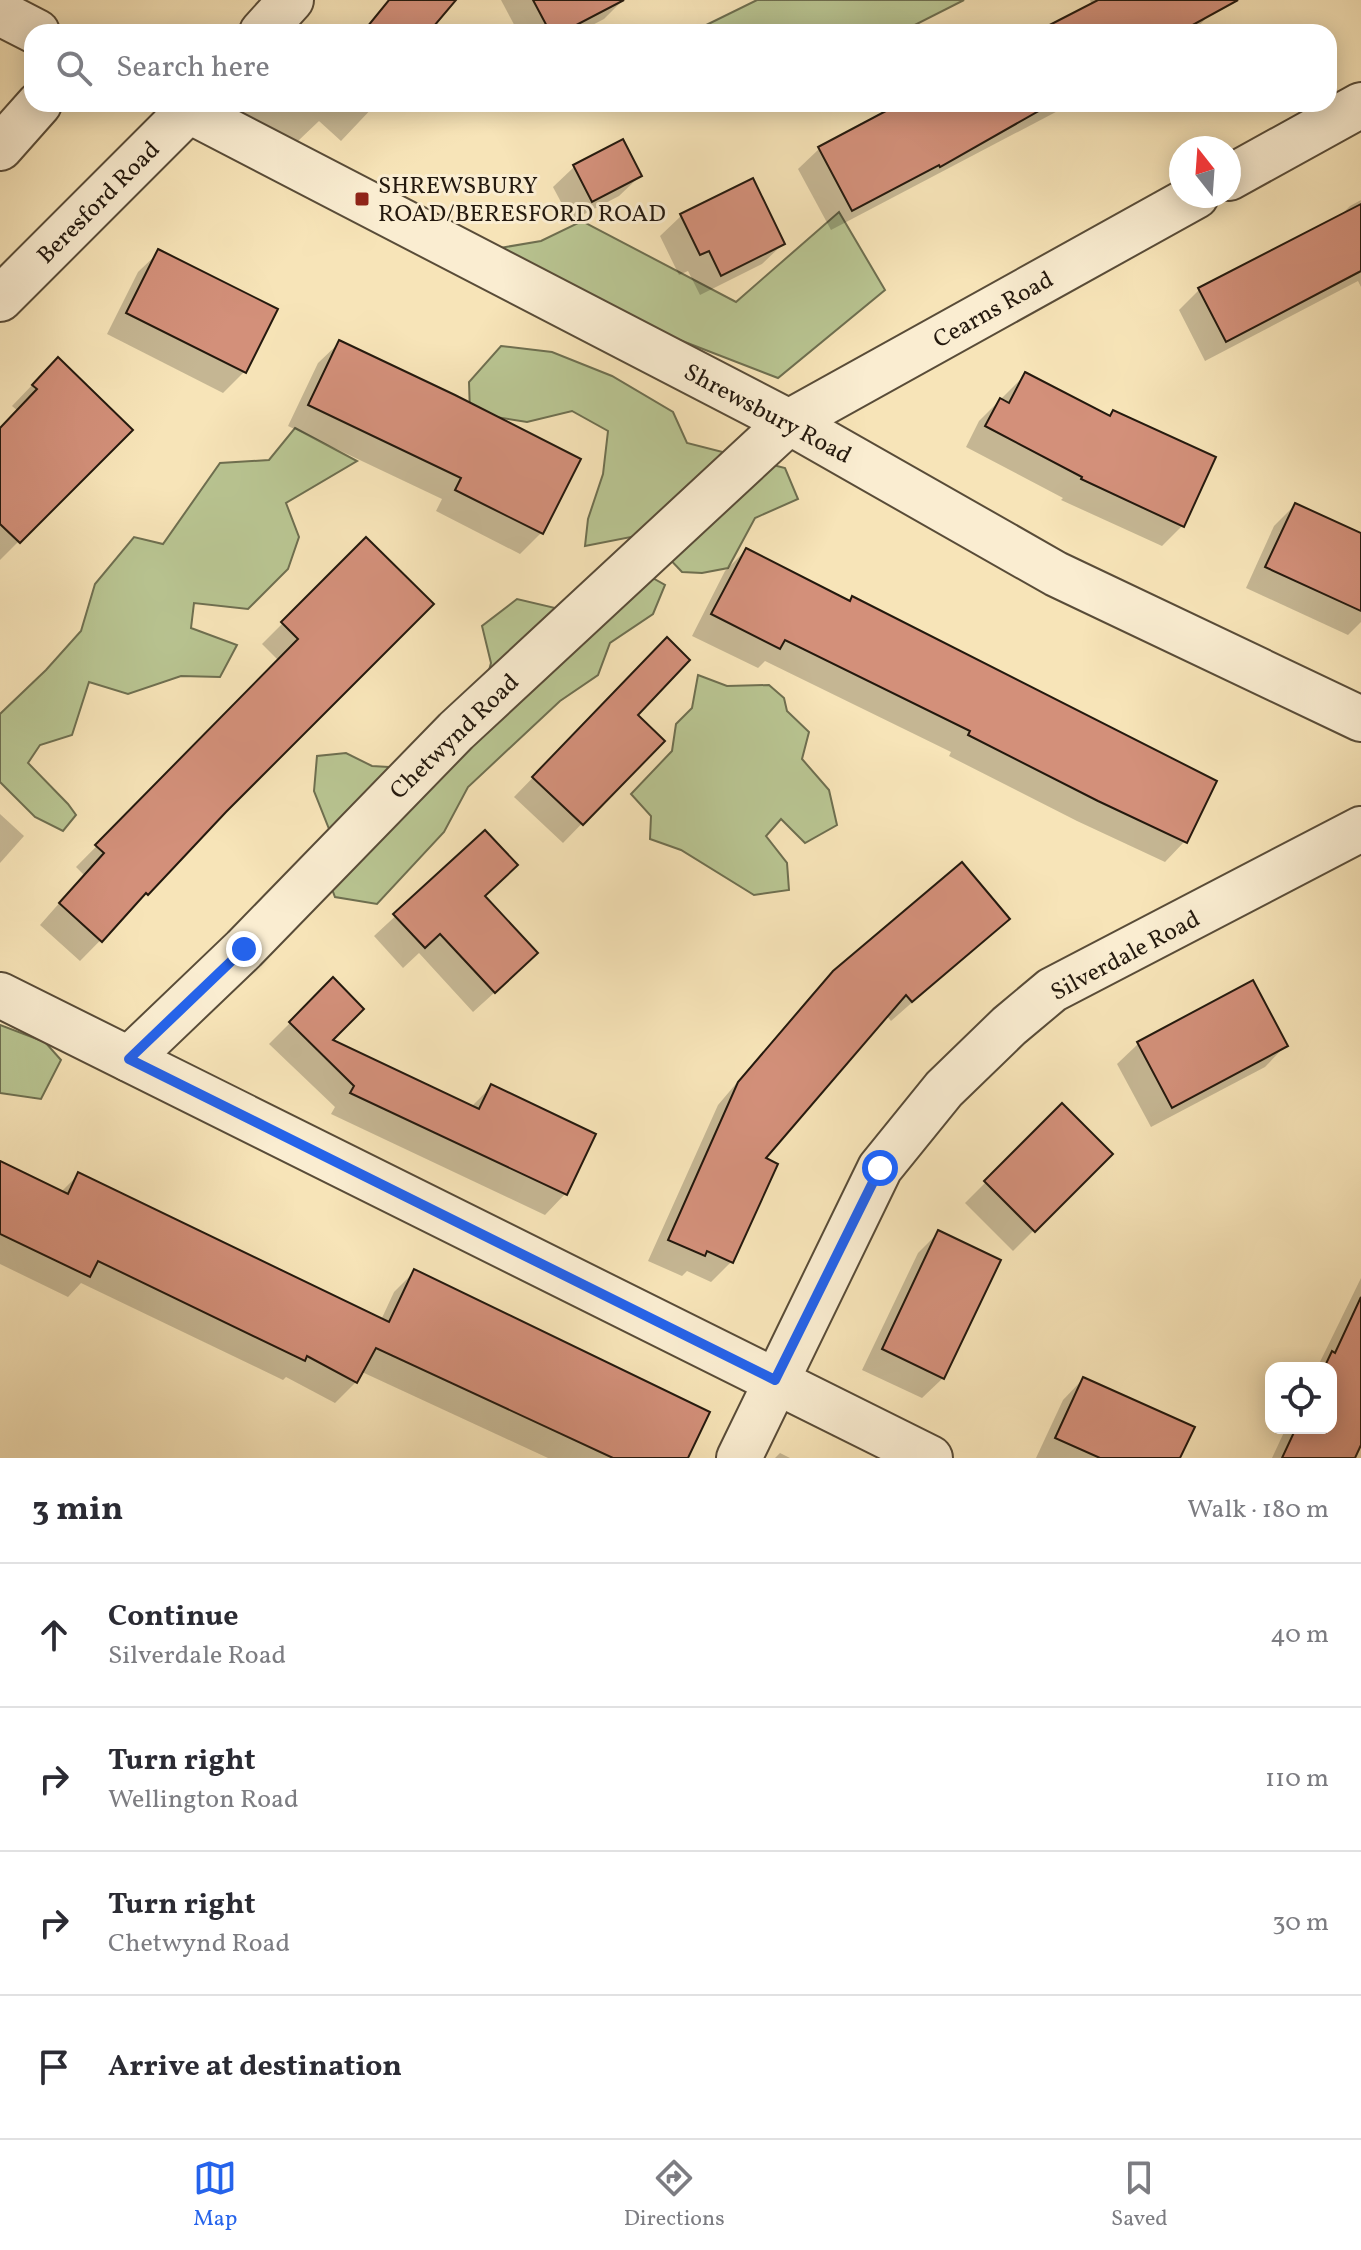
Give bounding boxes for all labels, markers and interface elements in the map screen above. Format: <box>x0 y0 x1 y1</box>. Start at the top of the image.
search box <box>24 24 1337 112</box>
icon: search <box>52 46 96 90</box>
text: Search here <box>116 47 270 89</box>
street label: Beresford Road <box>30 134 169 273</box>
north arrow <box>1169 136 1241 208</box>
place label: SHREWSBURY ROAD/BERESFORD ROAD <box>378 170 666 232</box>
marker: SHREWSBURY ROAD/BERESFORD ROAD <box>353 190 371 208</box>
street label: Cearns Road <box>928 264 1060 358</box>
street label: Shrewsbury Road <box>677 356 857 473</box>
street label: Chetwynd Road <box>383 667 528 808</box>
street label: Silverdale Road <box>1045 903 1207 1010</box>
route end <box>226 931 262 967</box>
route start <box>862 1150 898 1186</box>
map controls <box>1265 1362 1337 1434</box>
button: locate <box>1265 1362 1337 1434</box>
text: 3 min <box>32 1487 123 1534</box>
text: Walk · 180 m <box>1187 1492 1329 1528</box>
text: Continue <box>108 1596 239 1638</box>
icon: ahead <box>32 1613 76 1657</box>
text: 40 m <box>1270 1617 1329 1653</box>
text: Silverdale Road <box>108 1638 286 1674</box>
text: Turn right <box>108 1740 256 1782</box>
icon: right <box>32 1757 76 1801</box>
text: 110 m <box>1265 1761 1329 1797</box>
text: Wellington Road <box>108 1782 299 1818</box>
text: Turn right <box>108 1884 256 1926</box>
icon: right <box>32 1901 76 1945</box>
text: 30 m <box>1272 1905 1329 1941</box>
text: Chetwynd Road <box>108 1926 290 1962</box>
icon: arrive <box>32 2045 76 2089</box>
text: Arrive at destination <box>108 2046 402 2088</box>
tab: Map <box>193 2156 237 2235</box>
tab: Directions <box>624 2156 725 2235</box>
tab: Saved <box>1111 2156 1168 2235</box>

